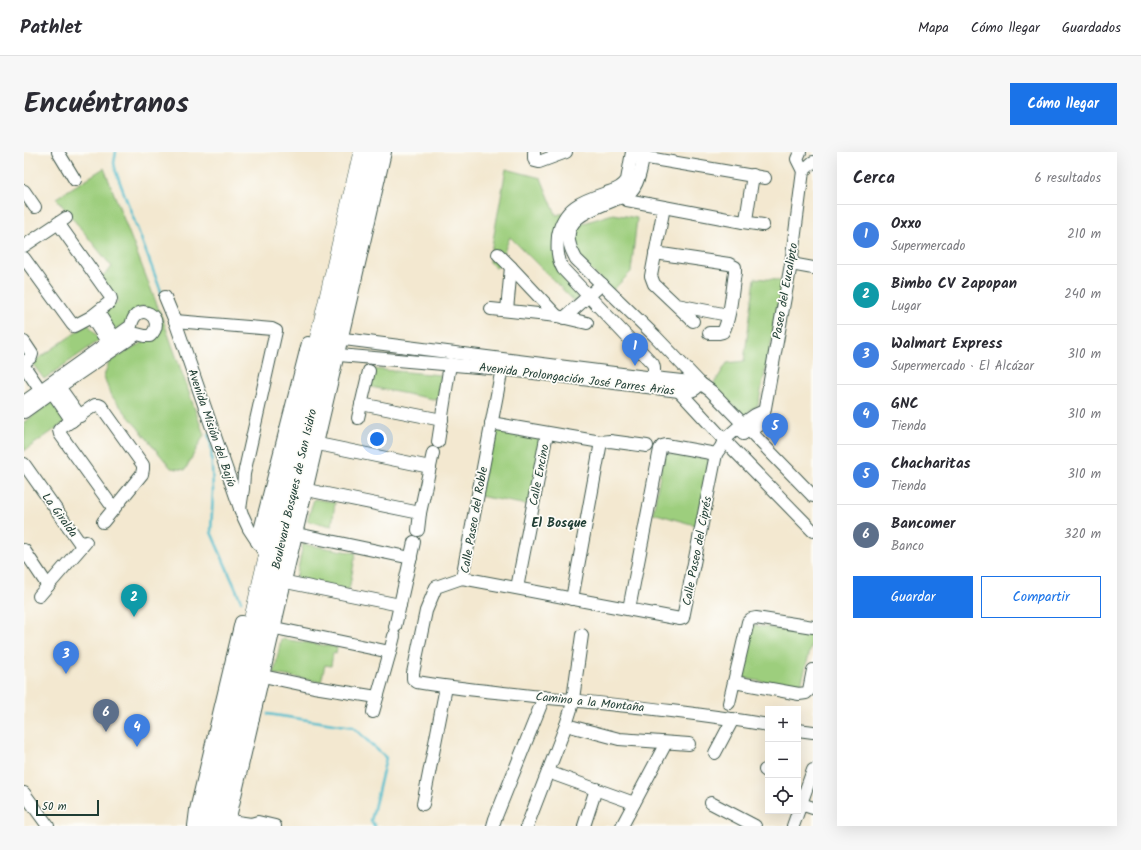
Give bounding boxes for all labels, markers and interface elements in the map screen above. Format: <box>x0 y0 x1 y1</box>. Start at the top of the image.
text: Pathlet <box>20 13 82 43</box>
text: Mapa <box>918 17 949 39</box>
text: Cómo llegar <box>971 17 1040 39</box>
text: Guardados <box>1062 17 1121 39</box>
text: Encuéntranos <box>24 82 189 127</box>
button: Cómo llegar <box>1010 83 1117 125</box>
text: Cerca <box>853 165 895 192</box>
text: 6 resultados <box>1034 168 1101 189</box>
text: Oxxo <box>891 212 921 236</box>
text: 1 <box>864 224 868 245</box>
text: 210 m <box>1067 224 1101 245</box>
text: Supermercado <box>891 236 965 257</box>
street label: Paseo del Eucalipto <box>768 241 803 341</box>
text: Bimbo CV Zapopan <box>891 272 1017 296</box>
text: 2 <box>862 284 870 305</box>
text: 240 m <box>1064 284 1101 305</box>
text: Lugar <box>891 296 921 317</box>
text: Walmart Express <box>891 332 1003 356</box>
pin: 1 <box>622 333 648 366</box>
text: 3 <box>862 344 870 365</box>
text: 310 m <box>1067 344 1101 365</box>
text: Supermercado · El Alcázar <box>891 356 1034 377</box>
street label: Avenida Prolongación José Parres Arias <box>478 358 676 401</box>
street label: Avenida Misión del Bajío <box>182 366 241 490</box>
text: GNC <box>891 392 919 416</box>
text: 4 <box>862 404 870 425</box>
text: 310 m <box>1067 404 1101 425</box>
street label: Boulevard Bosques de San Isidro <box>267 407 322 571</box>
pin: 5 <box>762 413 788 446</box>
text: Tienda <box>891 416 926 437</box>
your location <box>367 429 387 449</box>
street label: Calle Encino <box>524 443 555 508</box>
text: Chacharitas <box>891 452 971 476</box>
text: 5 <box>863 464 869 485</box>
text: 310 m <box>1067 464 1101 485</box>
street label: Calle Paseo del Roble <box>456 465 493 575</box>
text: Tienda <box>891 476 926 497</box>
street label: La Giralda <box>37 489 83 542</box>
street label: Calle Paseo del Ciprés <box>678 495 717 607</box>
text: Bancomer <box>891 512 956 536</box>
district label: El Bosque <box>531 513 587 534</box>
text: 6 <box>862 524 870 545</box>
text: 320 m <box>1064 524 1101 545</box>
text: Banco <box>891 536 924 557</box>
button: Guardar <box>853 576 973 618</box>
button: Compartir <box>981 576 1101 618</box>
pin: 2 <box>121 584 147 617</box>
pin: 3 <box>53 641 79 674</box>
street label: Camino a la Montaña <box>535 687 646 718</box>
pin: 6 <box>93 699 119 732</box>
map controls <box>765 706 801 814</box>
button: + <box>765 706 801 742</box>
pin: 4 <box>124 714 150 747</box>
button: − <box>765 742 801 778</box>
button: locate <box>765 778 801 814</box>
scale bar <box>36 798 99 817</box>
text: 50 m <box>42 798 67 816</box>

